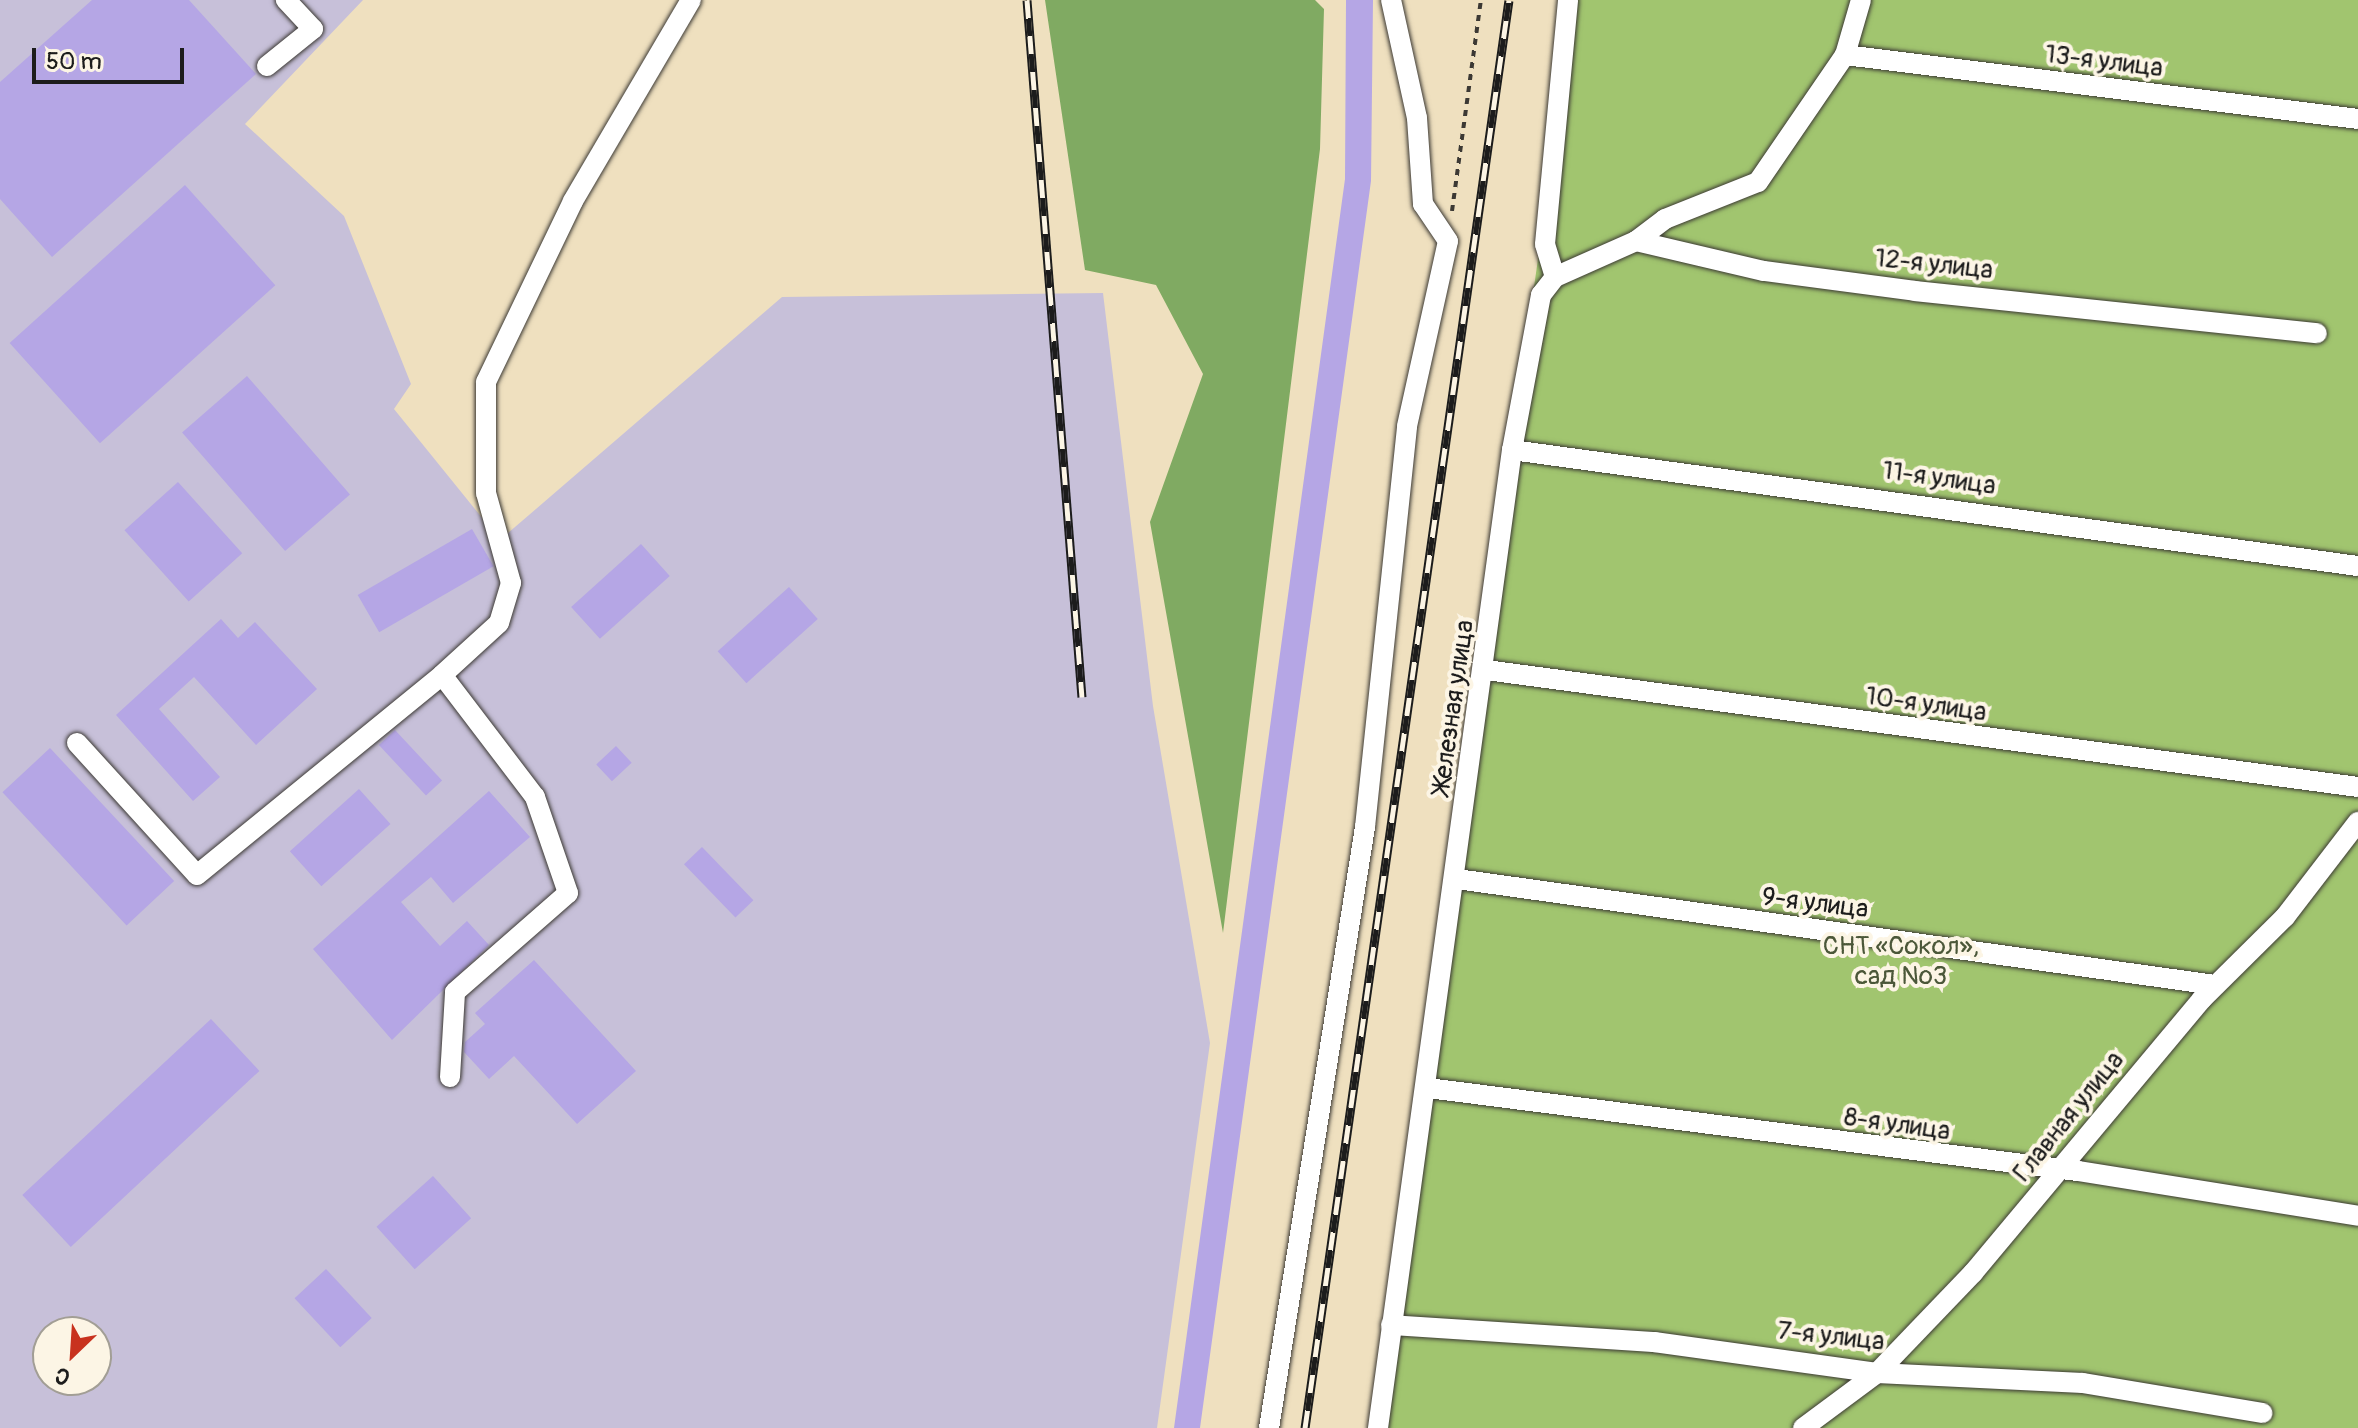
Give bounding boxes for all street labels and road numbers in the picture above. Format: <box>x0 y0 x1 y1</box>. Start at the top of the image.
street label: 13-я улица <box>2043 39 2165 85</box>
street label: 12-я улица <box>1874 243 1994 287</box>
street label: 11-я улица <box>1880 456 1998 502</box>
street label: Железная улица <box>1426 618 1482 796</box>
street label: 10-я улица <box>1864 681 1988 729</box>
street label: 9-я улица <box>1760 882 1870 926</box>
street label: Главная улица <box>2007 1046 2131 1188</box>
street label: 8-я улица <box>1842 1102 1952 1148</box>
street label: 7-я улица <box>1776 1316 1886 1358</box>

